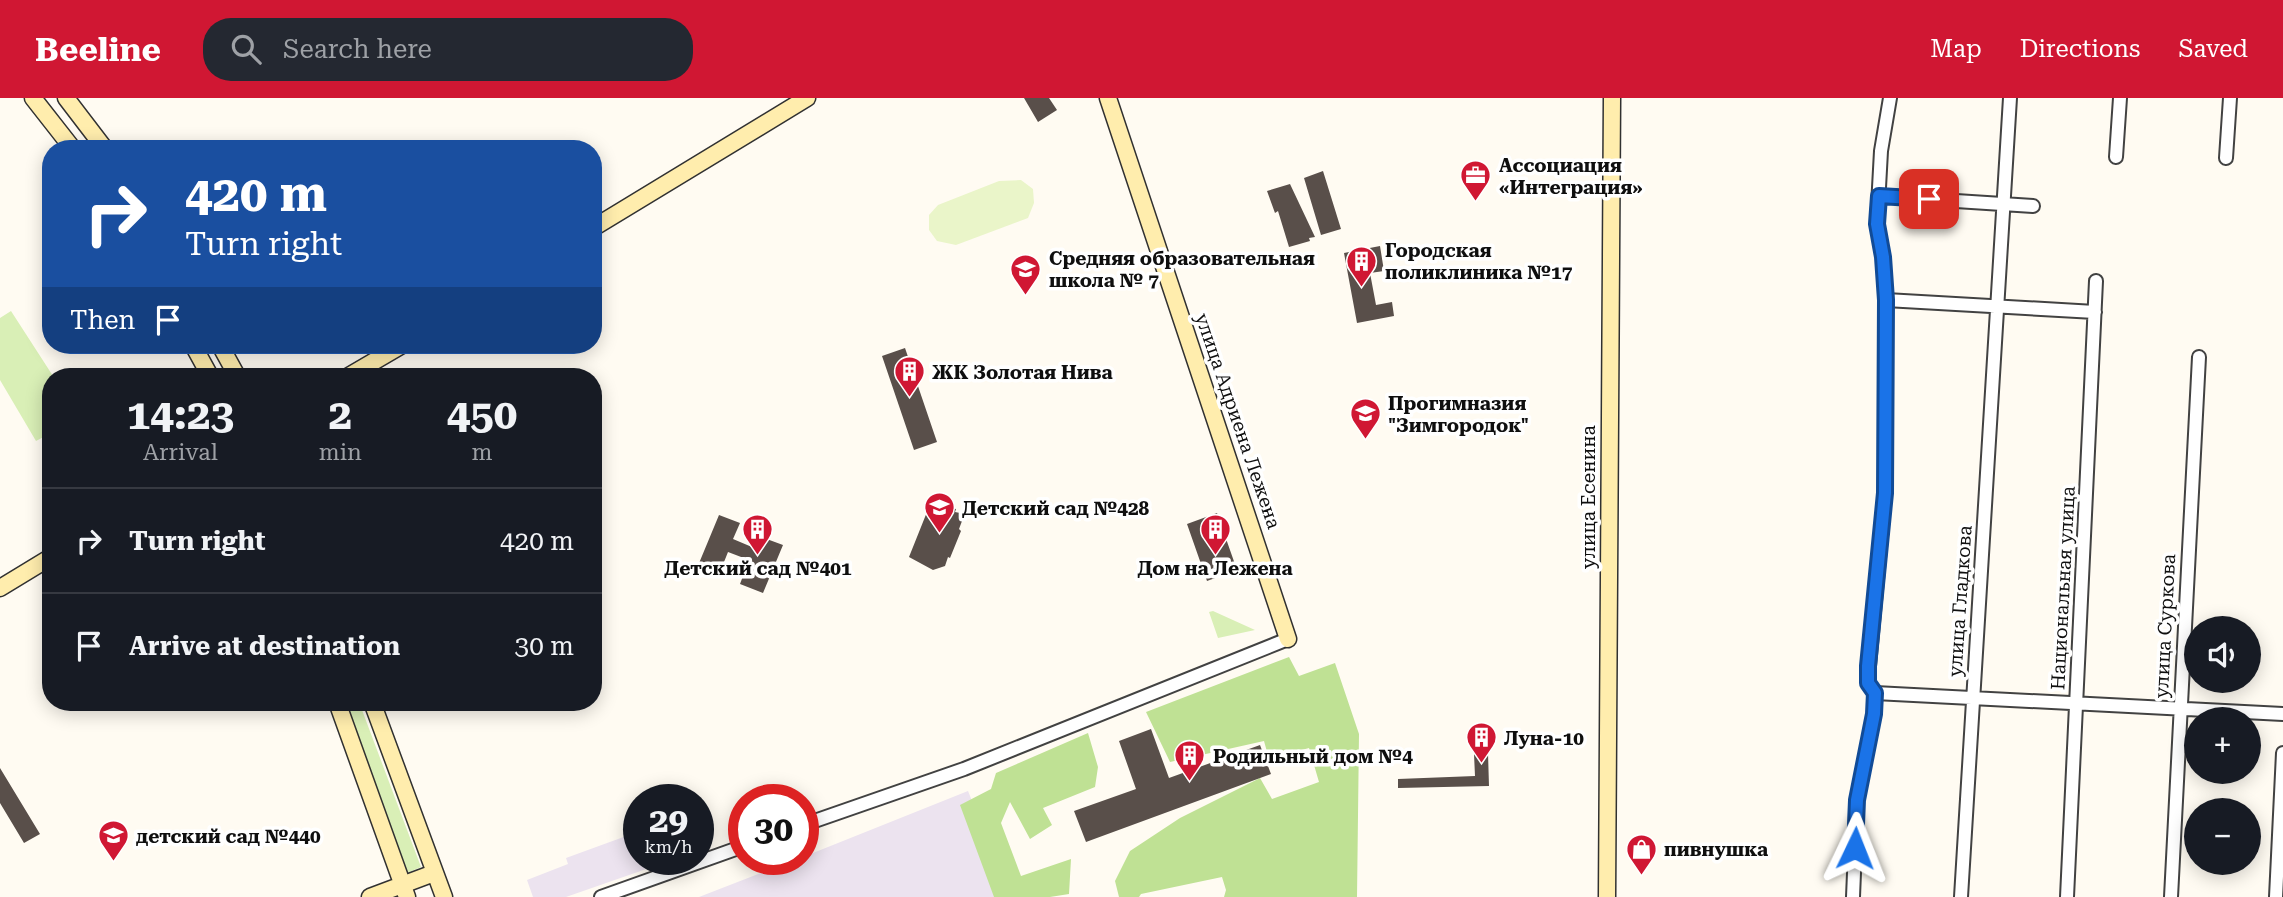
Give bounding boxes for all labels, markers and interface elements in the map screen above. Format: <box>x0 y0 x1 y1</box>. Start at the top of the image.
search box <box>203 18 693 81</box>
text: Beeline <box>35 30 161 69</box>
icon: search <box>227 30 265 68</box>
text: Search here <box>283 34 432 64</box>
text: Map <box>1930 35 1982 63</box>
text: Directions <box>2020 35 2140 63</box>
text: Saved <box>2178 35 2248 63</box>
place label: Ассоциация «Интеграция» <box>1499 154 1643 199</box>
office icon: Ассоциация «Интеграция» <box>1459 159 1493 203</box>
text: 420 m <box>185 166 327 223</box>
icon: right <box>70 168 161 259</box>
pin <box>1899 169 1959 229</box>
icon: arrive <box>1910 180 1948 218</box>
text: Turn right <box>185 225 342 263</box>
place label: Городская поликлиника №17 <box>1385 239 1573 284</box>
building icon: Городская поликлиника №17 <box>1345 244 1379 288</box>
place label: Средняя образовательная школа № 7 <box>1049 247 1315 292</box>
school or university icon: Средняя образовательная школа № 7 <box>1009 252 1043 296</box>
icon: arrive <box>149 301 187 339</box>
text: Then <box>70 305 135 335</box>
street label: улица Адриена Лежена <box>1190 310 1286 532</box>
building icon: ЖК Золотая Нива <box>892 355 926 399</box>
place label: ЖК Золотая Нива <box>932 361 1113 384</box>
text: 14:23 <box>127 390 234 439</box>
text: 2 <box>329 390 352 439</box>
text: 450 <box>447 390 517 439</box>
place label: Прогимназия "Зимгородок" <box>1388 392 1529 437</box>
school or university icon: Прогимназия "Зимгородок" <box>1348 397 1382 441</box>
street label: улица Есенина <box>1577 424 1600 569</box>
text: Arrival <box>143 439 218 466</box>
text: min <box>319 439 362 466</box>
text: m <box>471 439 492 466</box>
street label: Национальная улица <box>2046 485 2080 690</box>
school or university icon: Детский сад №428 <box>922 491 956 535</box>
place label: Детский сад №428 <box>962 497 1150 520</box>
building icon: Детский сад №401 <box>741 512 775 556</box>
building icon: Дом на Лежена <box>1198 512 1232 556</box>
icon: right <box>70 522 108 560</box>
street label: улица Гладкова <box>1943 524 1977 678</box>
text: Turn right <box>129 526 265 556</box>
text: 420 m <box>500 526 574 556</box>
street label: улица Суркова <box>2150 553 2180 699</box>
place label: Детский сад №401 <box>664 557 852 580</box>
place label: Дом на Лежена <box>1137 557 1293 580</box>
map controls <box>2184 616 2261 875</box>
button: sound <box>2184 616 2261 693</box>
icon: arrive <box>70 627 108 665</box>
text: Arrive at destination <box>129 631 400 661</box>
text: 30 m <box>515 631 574 661</box>
button: + <box>2184 707 2261 784</box>
building icon: Луна-10 <box>1464 721 1498 765</box>
place label: Луна-10 <box>1504 727 1584 750</box>
building icon: Родильный дом №4 <box>1173 739 1207 783</box>
place label: Родильный дом №4 <box>1213 745 1413 768</box>
speed limit sign: 30 <box>728 784 819 875</box>
button: − <box>2184 798 2261 875</box>
text: 29 <box>649 800 688 841</box>
position arrow <box>1818 811 1892 885</box>
school or university icon: детский сад №440 <box>96 819 130 863</box>
place label: детский сад №440 <box>136 825 321 848</box>
shop icon: пивнушка <box>1624 832 1658 876</box>
text: km/h <box>644 836 693 857</box>
place label: пивнушка <box>1664 838 1768 861</box>

